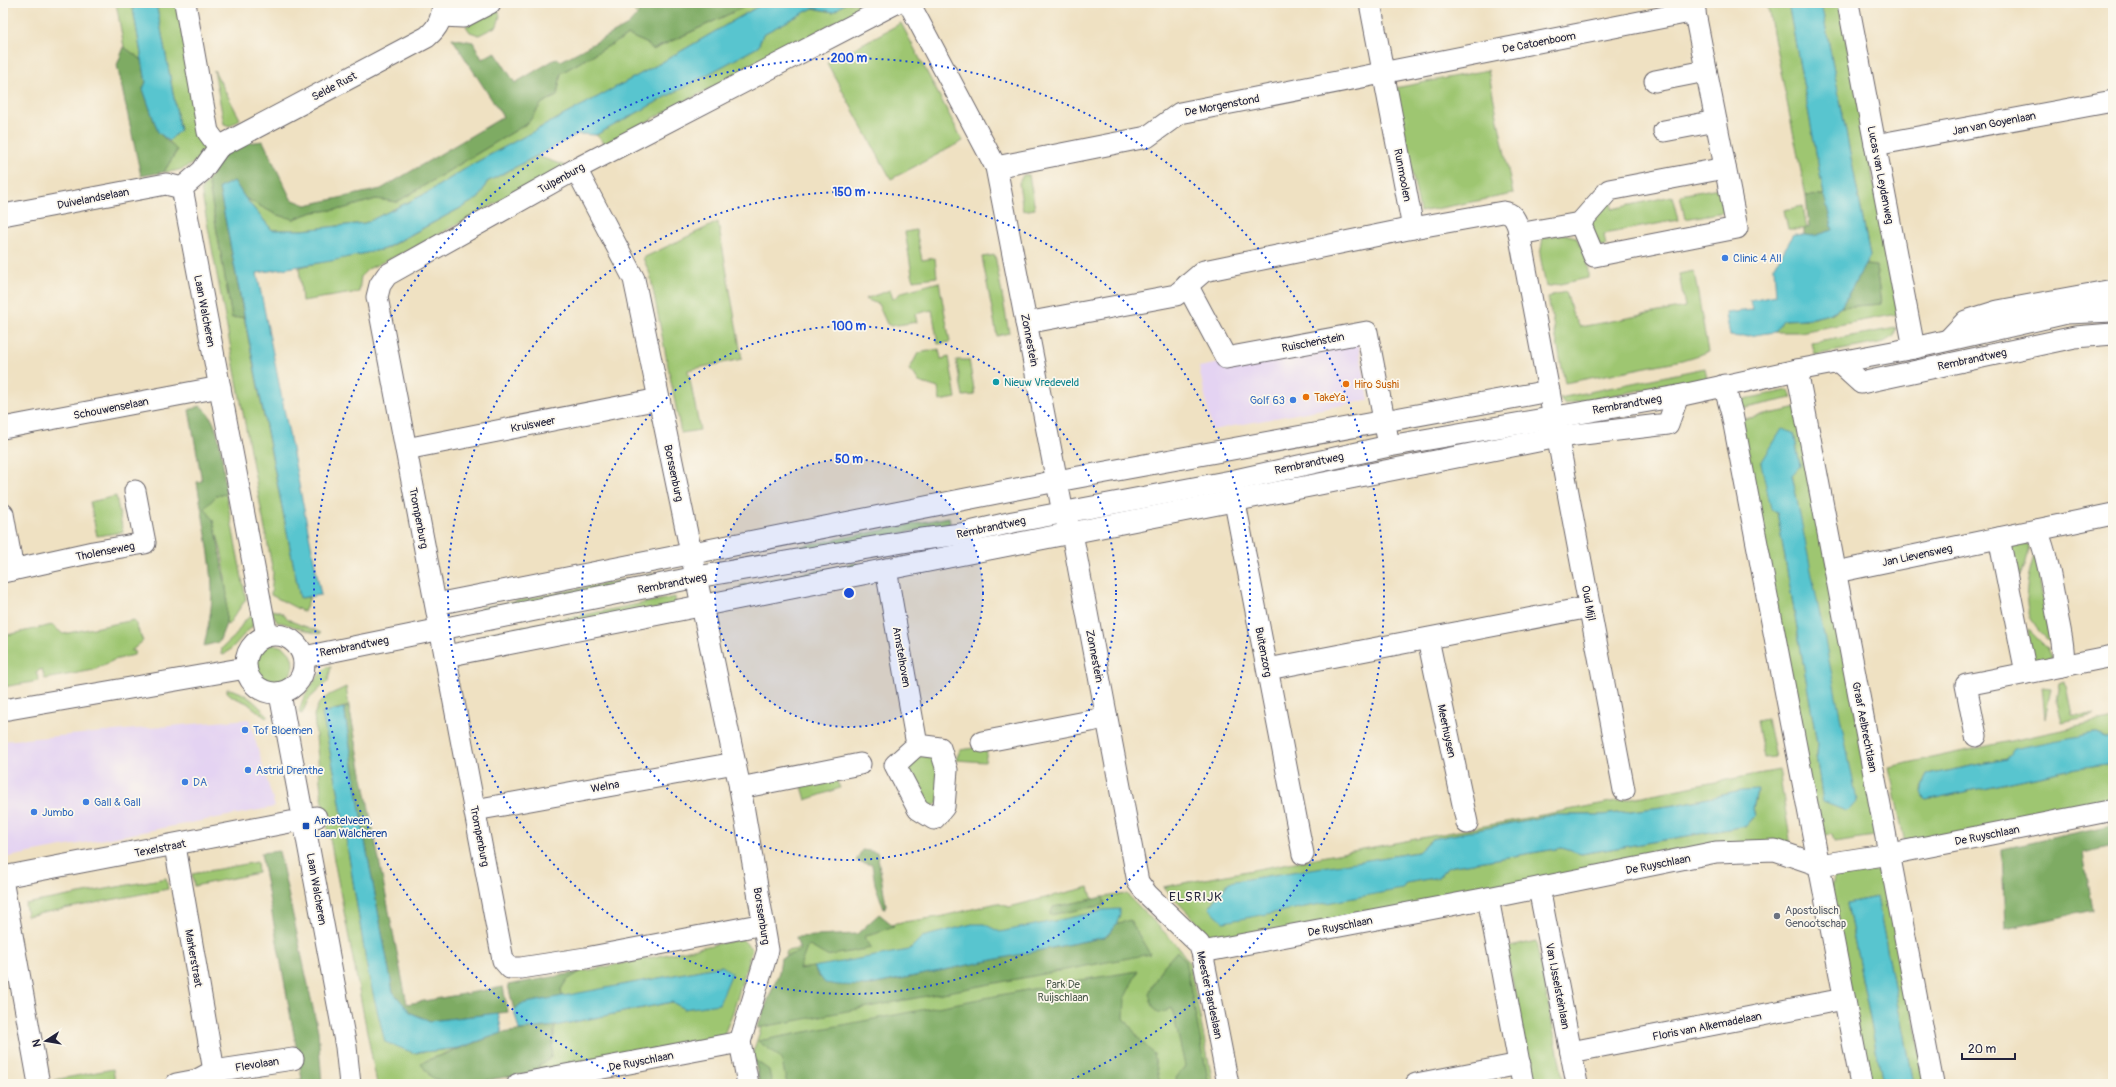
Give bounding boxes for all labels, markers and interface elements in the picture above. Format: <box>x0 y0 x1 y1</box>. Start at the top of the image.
street label: De Catoenboom <box>1501 29 1577 56</box>
text: 200 m <box>831 51 868 66</box>
street label: Selde Rust <box>310 69 359 104</box>
street label: De Morgenstond <box>1184 92 1261 119</box>
street label: Jan van Goyenlaan <box>1951 109 2037 138</box>
street label: Lucas van Leydenweg <box>1865 125 1896 226</box>
street label: Runmoolen <box>1391 147 1414 203</box>
street label: Tulpenburg <box>536 160 587 196</box>
street label: Duivelandselaan <box>56 185 130 212</box>
text: 150 m <box>833 185 866 200</box>
place label: Clinic 4 All <box>1733 252 1782 265</box>
marker: Clinic 4 All <box>1720 253 1730 263</box>
street label: Laan Walcheren <box>191 274 218 348</box>
street label: Zonnestein <box>1018 313 1041 368</box>
text: 100 m <box>832 319 867 334</box>
street label: Ruischenstein <box>1281 330 1346 355</box>
street label: Rembrandtweg <box>1937 346 2008 373</box>
place label: Nieuw Vredeveld <box>1004 376 1079 389</box>
marker: Nieuw Vredeveld <box>991 377 1001 387</box>
place label: Hiro Sushi <box>1354 378 1399 391</box>
marker: Hiro Sushi <box>1341 379 1351 389</box>
place label: TakeYa <box>1314 391 1345 404</box>
marker: TakeYa <box>1301 392 1311 402</box>
street label: Rembrandtweg <box>1591 392 1663 417</box>
place label: Golf 63 <box>1250 394 1285 407</box>
street label: Schouwenselaan <box>72 395 150 422</box>
marker: Golf 63 <box>1288 395 1298 405</box>
street label: Kruisweer <box>510 414 557 435</box>
street label: Borssenburg <box>661 444 686 503</box>
street label: Rembrandtweg <box>1274 450 1345 477</box>
text: 50 m <box>835 452 863 467</box>
street label: Trompenburg <box>406 487 431 550</box>
street label: Rembrandtweg <box>956 514 1027 541</box>
street label: Tholenseweg <box>75 539 136 564</box>
street label: Jan Lievensweg <box>1881 542 1954 569</box>
street label: Rembrandtweg <box>636 570 708 597</box>
street label: Oud Mijl <box>1579 584 1598 622</box>
centre of rings <box>842 586 856 600</box>
street label: Amstelhoven <box>890 626 913 688</box>
street label: Buitenzorg <box>1252 626 1275 679</box>
street label: Zonnestein <box>1083 629 1106 684</box>
street label: Rembrandtweg <box>318 633 390 660</box>
street label: Graaf Aelbrechtlaan <box>1849 681 1880 773</box>
street label: Meerhuysen <box>1434 703 1459 759</box>
place label: Tof Bloemen <box>253 724 313 737</box>
marker: Tof Bloemen <box>240 725 250 735</box>
place label: Astrid Drenthe <box>256 764 324 777</box>
marker: Astrid Drenthe <box>243 765 253 775</box>
place label: DA <box>193 776 207 789</box>
marker: DA <box>180 777 190 787</box>
street label: Welna <box>590 778 620 795</box>
place label: Gall & Gall <box>94 796 141 809</box>
marker: Gall & Gall <box>81 797 91 807</box>
street label: Trompenburg <box>467 805 492 868</box>
place label: Jumbo <box>42 806 74 819</box>
marker: Jumbo <box>29 807 39 817</box>
place label: Amstelveen, Laan Walcheren <box>314 814 387 840</box>
marker: Amstelveen, Laan Walcheren <box>301 821 311 831</box>
street label: De Ruyschlaan <box>1954 823 2021 848</box>
street label: Texelstraat <box>133 837 187 860</box>
street label: Laan Walcheren <box>304 852 329 926</box>
street label: De Ruyschlaan <box>1625 852 1692 877</box>
street label: Borssenburg <box>751 887 773 946</box>
district label: ELSRIJK <box>1169 889 1223 905</box>
place label: Apostolisch Genootschap <box>1785 904 1846 930</box>
marker: Apostolisch Genootschap <box>1772 911 1782 921</box>
street label: De Ruyschlaan <box>1307 914 1374 939</box>
street label: Markerstraat <box>182 928 205 989</box>
street label: Van IJsselsteinlaan <box>1543 942 1572 1030</box>
street label: Meester Bardeslaan <box>1194 950 1225 1040</box>
park label: Park De Ruijschlaan <box>1037 978 1089 1004</box>
street label: Floris van Alkemadelaan <box>1651 1010 1763 1043</box>
north arrow <box>26 1021 66 1061</box>
scale bar <box>1962 1035 2015 1061</box>
text: N <box>29 1037 44 1048</box>
text: 20 m <box>1968 1042 1997 1057</box>
street label: De Ruyschlaan <box>608 1049 675 1074</box>
street label: Flevolaan <box>234 1055 280 1074</box>

